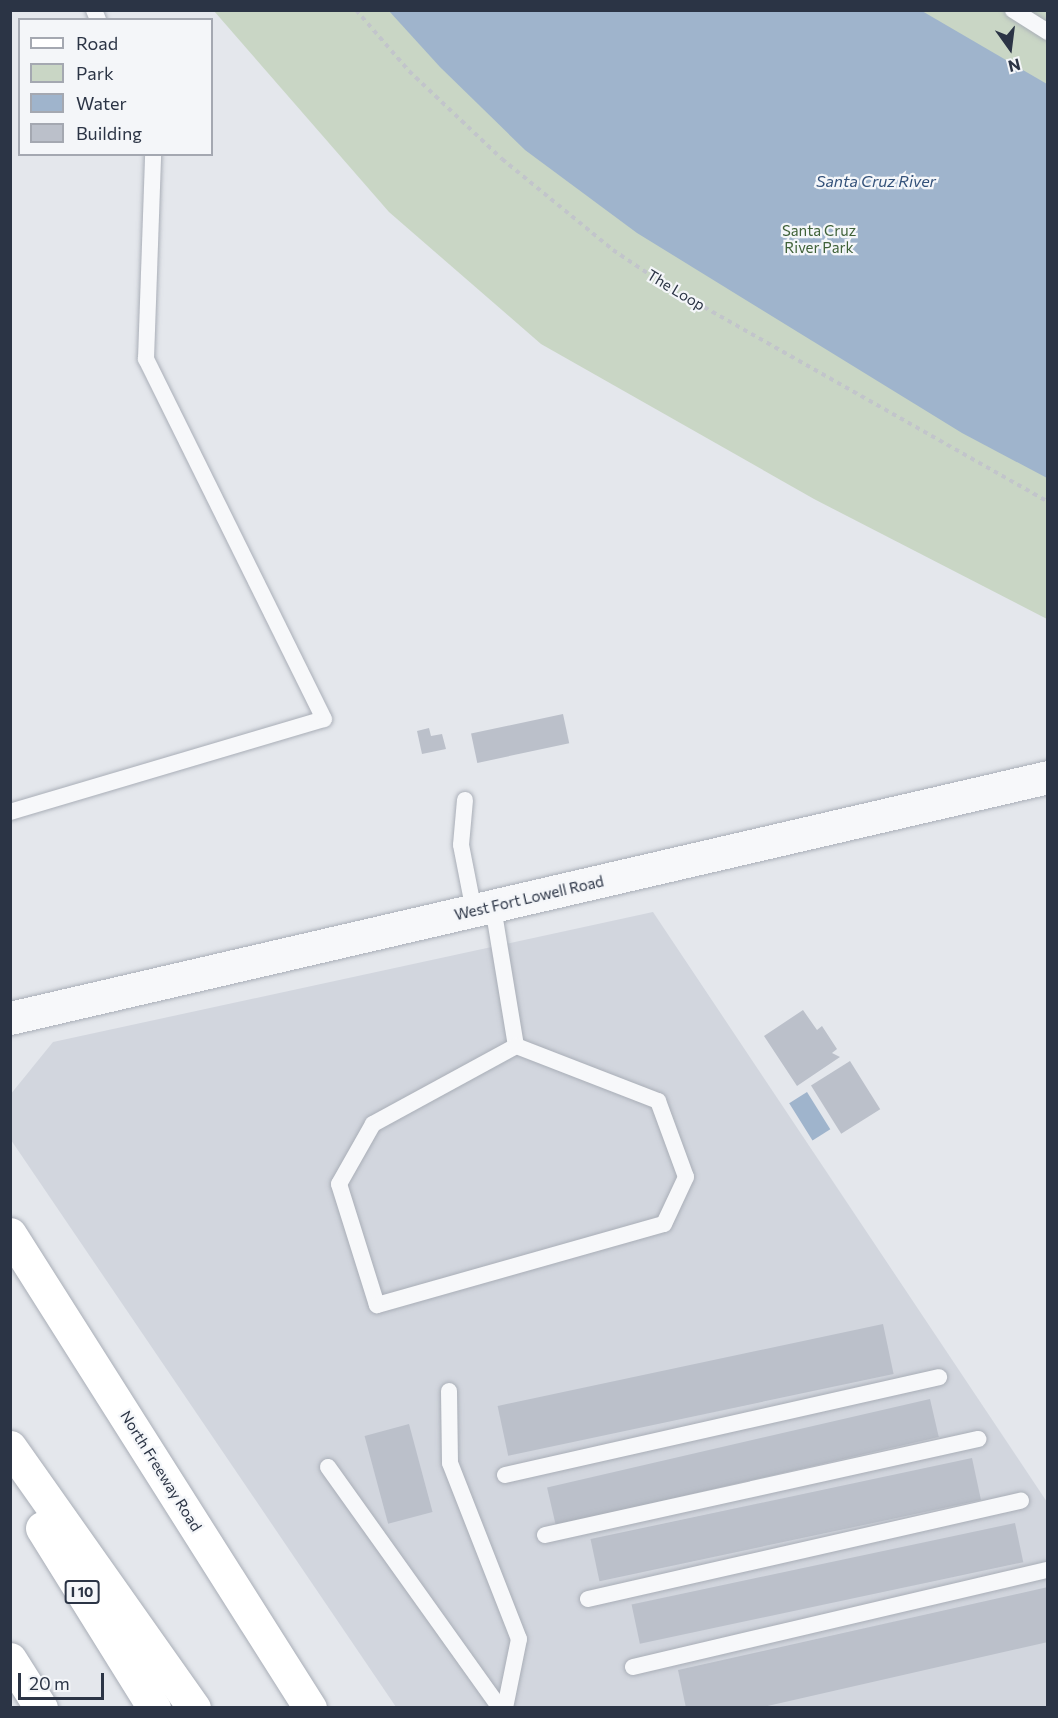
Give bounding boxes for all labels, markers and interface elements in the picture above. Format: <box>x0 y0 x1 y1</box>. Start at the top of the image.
legend <box>18 18 213 156</box>
north arrow <box>980 18 1040 78</box>
text: Road <box>76 32 118 54</box>
text: N <box>1006 55 1023 77</box>
text: Park <box>76 62 114 84</box>
text: Water <box>76 92 127 114</box>
text: Building <box>76 122 142 144</box>
water label: Santa Cruz River <box>816 171 936 191</box>
park label: Santa Cruz River Park <box>782 221 856 256</box>
street label: The Loop <box>644 266 708 314</box>
street label: West Fort Lowell Road <box>453 872 605 924</box>
street label: North Freeway Road <box>117 1407 205 1535</box>
road number: I 10 <box>64 1581 100 1603</box>
scale bar <box>21 1661 106 1699</box>
text: 20 m <box>29 1672 70 1694</box>

